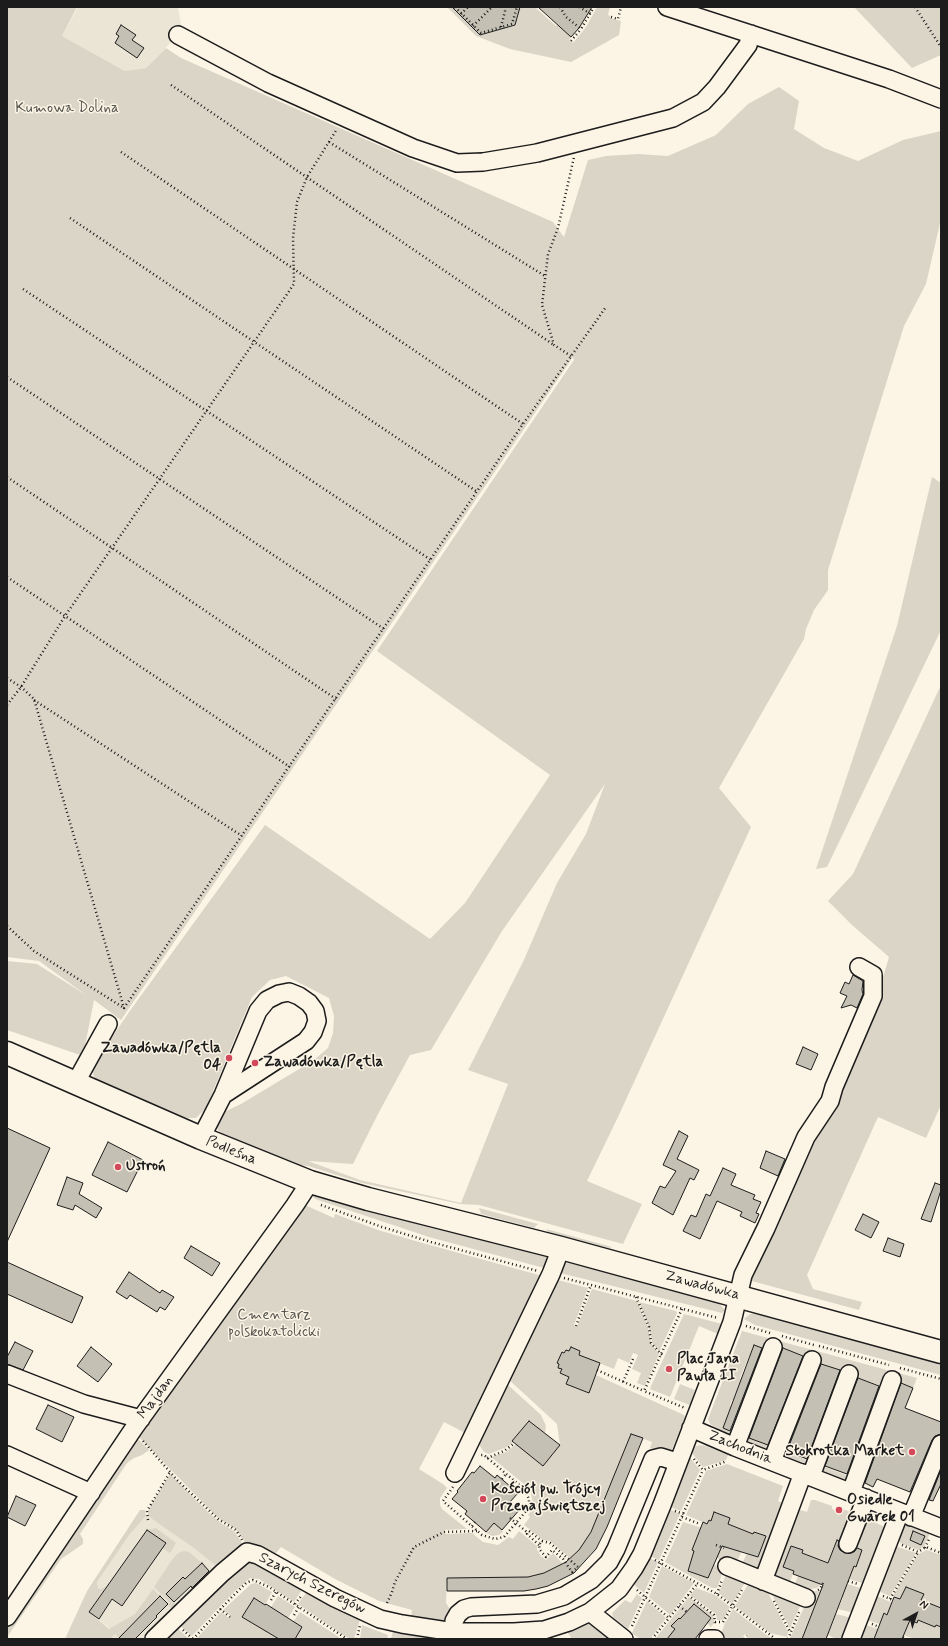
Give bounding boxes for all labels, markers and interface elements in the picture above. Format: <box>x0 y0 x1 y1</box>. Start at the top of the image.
park label: Kumowa Dolina <box>15 100 119 118</box>
place label: Zawadówka/Pętla 04 <box>101 1040 221 1075</box>
marker: Zawadówka/Pętla 04 <box>224 1053 234 1063</box>
place label: Zawadówka/Pętla <box>263 1054 383 1072</box>
marker: Zawadówka/Pętla <box>250 1058 260 1068</box>
street label: Podleśna <box>203 1133 259 1169</box>
place label: Ustroń <box>126 1158 166 1176</box>
marker: Ustroń <box>113 1162 123 1172</box>
street label: Zawadówka <box>663 1267 741 1305</box>
park label: Cmentarz polskokatolicki <box>228 1307 320 1342</box>
place label: Plac Jana Pawła II <box>677 1351 739 1386</box>
marker: Plac Jana Pawła II <box>664 1364 674 1374</box>
street label: Majdan <box>134 1373 178 1423</box>
street label: Zachodnia <box>705 1427 775 1469</box>
place label: Stokrotka Market <box>786 1443 904 1461</box>
marker: Stokrotka Market <box>907 1447 917 1457</box>
place label: Kościół pw. Trójcy Przenajświętszej <box>491 1481 605 1516</box>
place label: Osiedle Gwarek 01 <box>847 1492 915 1527</box>
marker: Kościół pw. Trójcy Przenajświętszej <box>478 1494 488 1504</box>
marker: Osiedle Gwarek 01 <box>834 1505 844 1515</box>
street label: Szarych Szeregów <box>255 1549 369 1619</box>
north arrow <box>896 1594 936 1634</box>
text: N <box>916 1597 931 1613</box>

